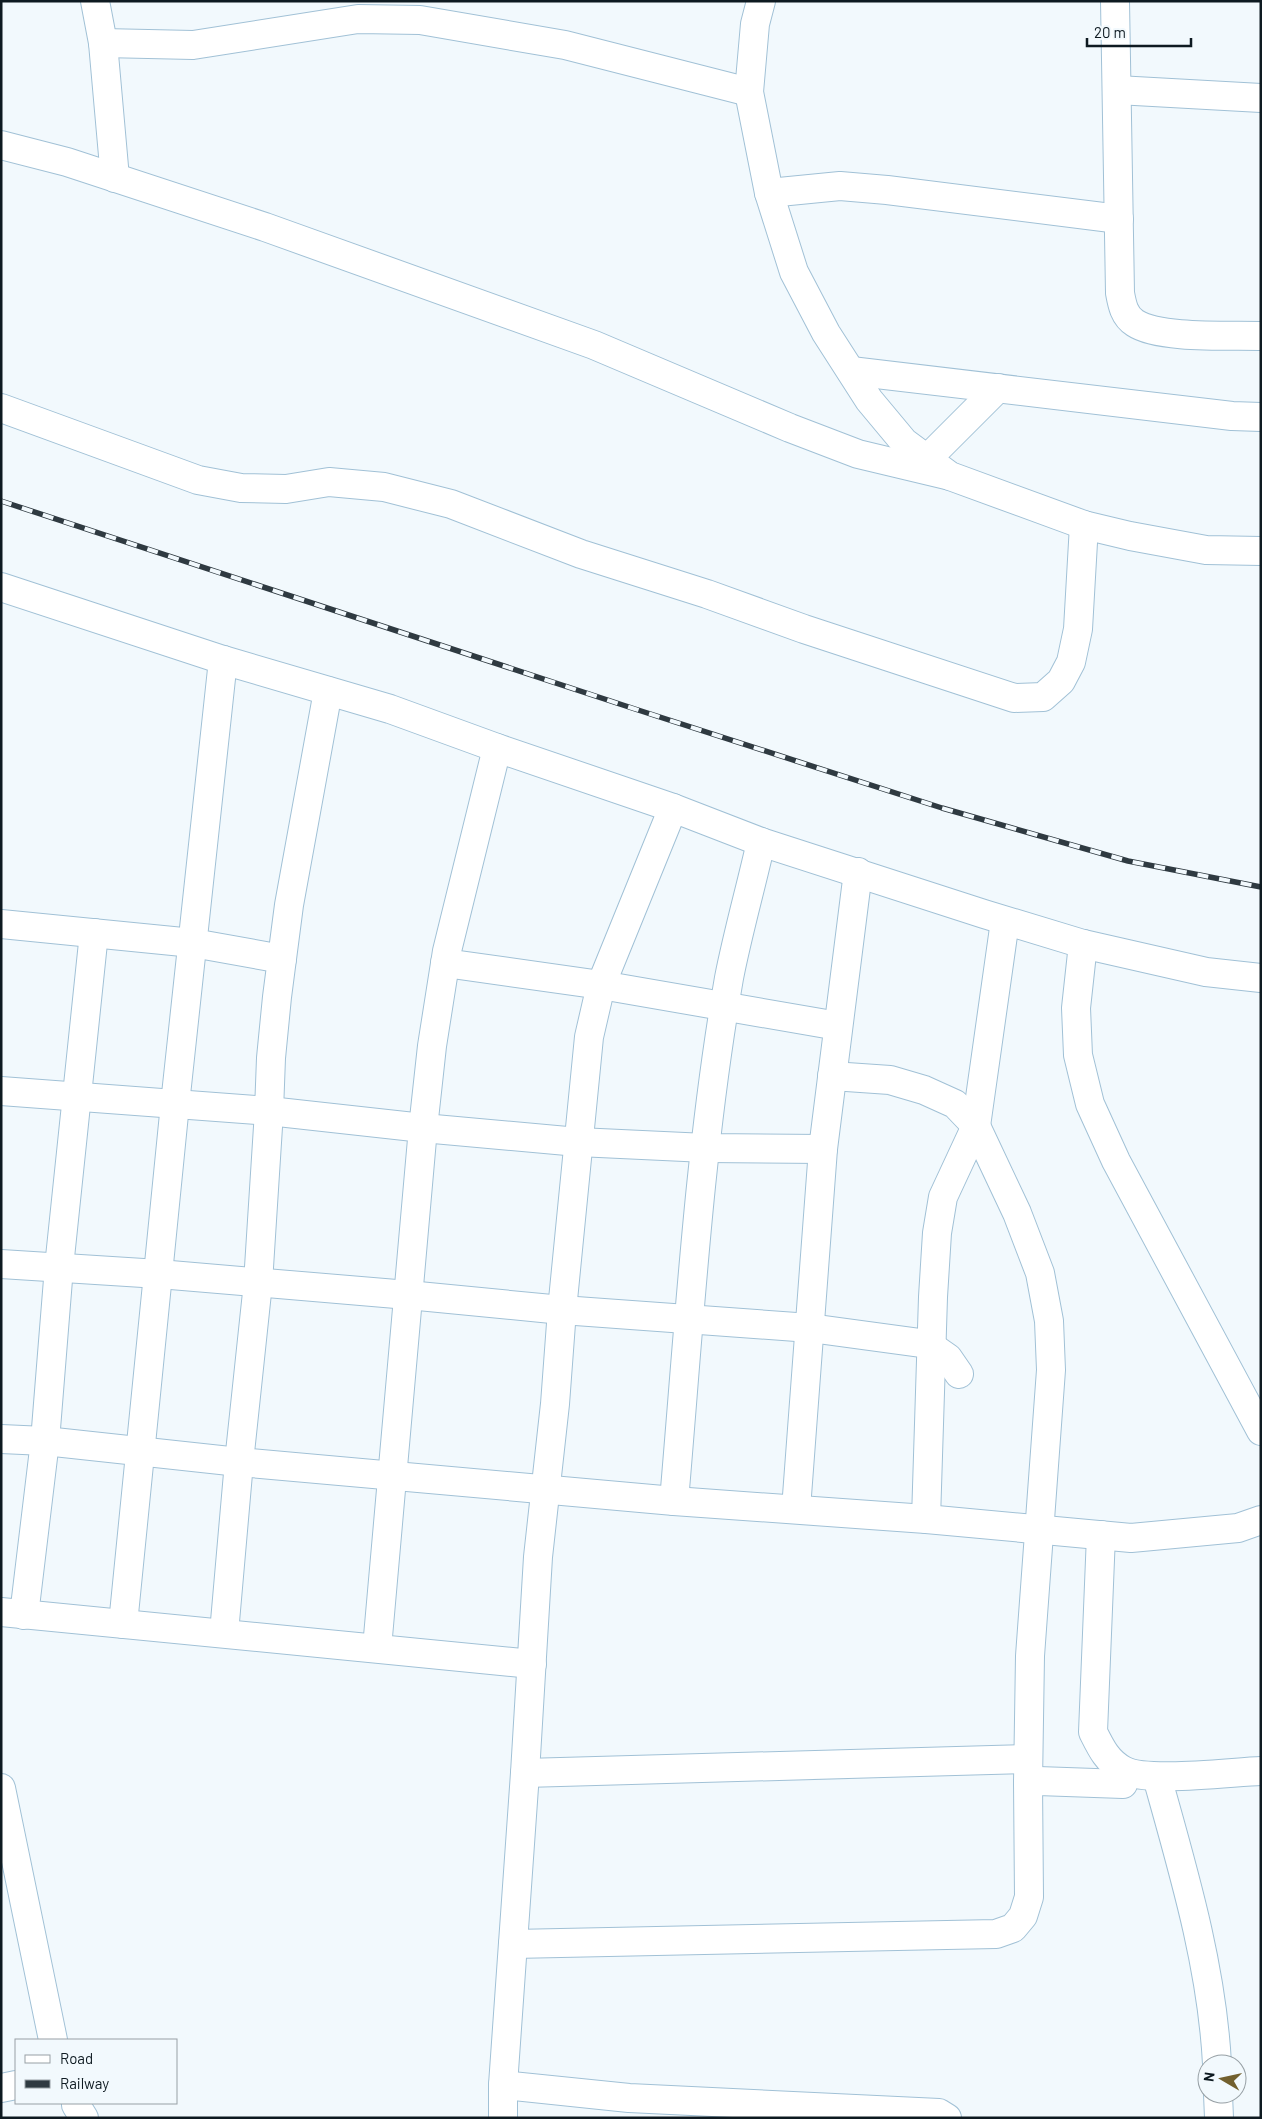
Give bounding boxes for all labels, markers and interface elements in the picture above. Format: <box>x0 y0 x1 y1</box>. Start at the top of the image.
scale bar <box>1087 15 1191 47</box>
text: 20 m <box>1094 23 1126 41</box>
legend <box>15 2039 178 2104</box>
text: Road <box>60 2049 93 2067</box>
north arrow <box>1197 2054 1247 2104</box>
text: N <box>1200 2071 1218 2083</box>
text: Railway <box>60 2074 109 2092</box>

